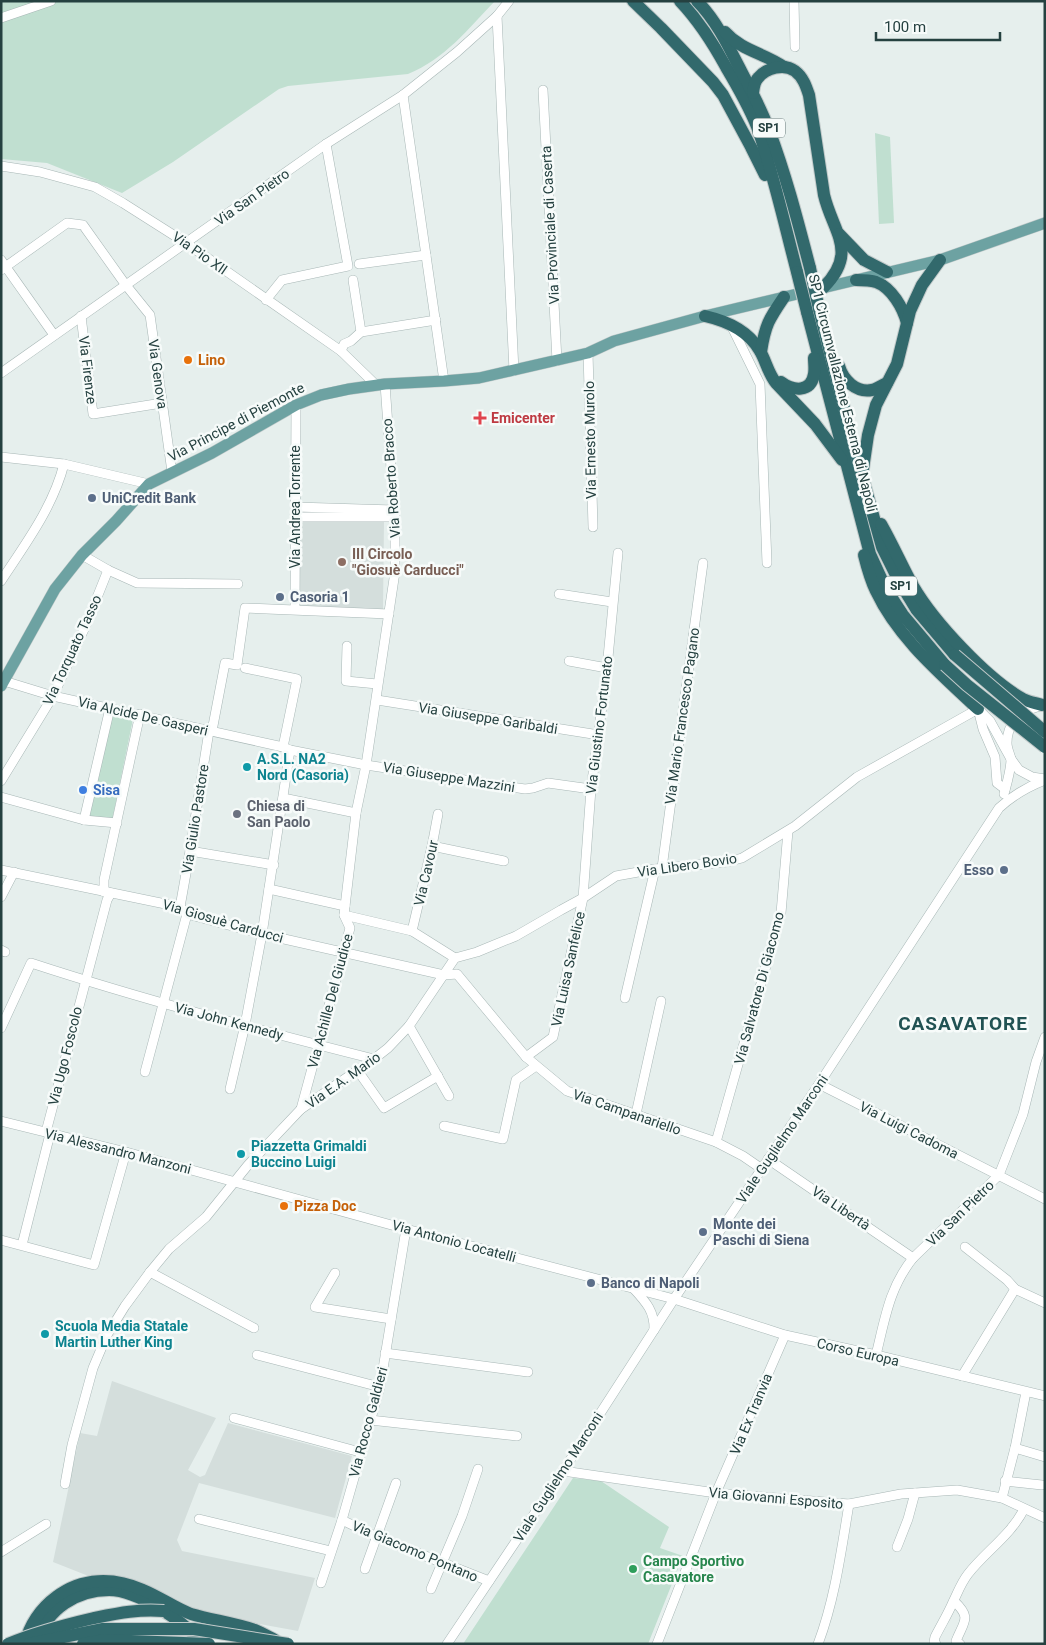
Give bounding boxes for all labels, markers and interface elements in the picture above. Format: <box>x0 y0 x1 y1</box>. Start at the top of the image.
scale bar <box>876 10 1000 42</box>
text: 100 m <box>884 18 926 36</box>
road number: SP1 <box>753 119 785 138</box>
street label: Via Provinciale di Caserta <box>538 145 562 305</box>
street label: Via San Pietro <box>212 165 292 229</box>
street label: Via Pio XII <box>169 228 231 278</box>
street label: SP1 Circumvallazione Esterna di Napoli <box>806 272 880 514</box>
street label: Via Firenze <box>76 335 100 405</box>
street label: Via Genova <box>145 338 171 410</box>
place label: Lino <box>198 352 225 368</box>
marker: Lino <box>182 354 194 366</box>
street label: Via Principe di Piemonte <box>165 379 307 465</box>
street label: Via Ernesto Murolo <box>581 381 599 499</box>
place label: Emicenter <box>491 410 555 426</box>
marker: Emicenter <box>473 411 487 425</box>
street label: Via Roberto Bracco <box>379 418 403 538</box>
street label: Via Andrea Torrente <box>287 445 303 569</box>
place label: UniCredit Bank <box>102 490 197 506</box>
marker: UniCredit Bank <box>86 492 98 504</box>
place label: III Circolo "Giosuè Carducci" <box>352 546 464 578</box>
marker: III Circolo "Giosuè Carducci" <box>336 556 348 568</box>
road number: SP1 <box>885 576 917 596</box>
place label: Casoria 1 <box>290 589 350 605</box>
marker: Casoria 1 <box>274 591 286 603</box>
street label: Via Torquato Tasso <box>39 592 105 708</box>
street label: Via Mario Francesco Pagano <box>662 626 702 806</box>
street label: Via Giustino Fortunato <box>583 655 615 795</box>
street label: Via Alcide De Gasperi <box>76 693 210 739</box>
street label: Via Giuseppe Garibaldi <box>417 699 559 737</box>
place label: A.S.L. NA2 Nord (Casoria) <box>257 751 349 784</box>
street label: Via Giuseppe Mazzini <box>382 759 516 795</box>
marker: A.S.L. NA2 Nord (Casoria) <box>241 761 253 773</box>
street label: Via Giulio Pastore <box>178 763 212 875</box>
place label: Sisa <box>93 782 121 798</box>
marker: Sisa <box>77 784 89 796</box>
place label: Chiesa di San Paolo <box>247 798 310 830</box>
marker: Chiesa di San Paolo <box>231 808 243 820</box>
street label: Via Cavour <box>411 838 441 908</box>
street label: Via Libero Bovio <box>636 850 738 880</box>
place label: Esso <box>964 862 994 878</box>
marker: Esso <box>998 864 1010 876</box>
street label: Via Giosuè Carducci <box>161 896 285 946</box>
street label: Via Luisa Sanfelice <box>548 910 588 1028</box>
street label: Via Salvatore Di Giacomo <box>731 910 787 1066</box>
street label: Via Achille Del Giudice <box>304 932 356 1070</box>
street label: Via John Kennedy <box>173 999 285 1043</box>
street label: Via Ugo Foscolo <box>45 1005 85 1107</box>
district label: CASAVATORE <box>898 1012 1028 1035</box>
street label: Via E.A. Mario <box>303 1048 383 1112</box>
street label: Viale Guglielmo Marconi <box>733 1072 831 1206</box>
street label: Via Campanariello <box>571 1086 683 1138</box>
street label: Via Luigi Cadoma <box>857 1098 961 1162</box>
street label: Via Alessandro Manzoni <box>43 1125 193 1177</box>
place label: Piazzetta Grimaldi Buccino Luigi <box>251 1138 367 1170</box>
marker: Piazzetta Grimaldi Buccino Luigi <box>235 1148 247 1160</box>
street label: Via San Pietro <box>923 1177 997 1249</box>
street label: Via Libertà <box>809 1183 873 1233</box>
place label: Pizza Doc <box>294 1198 356 1214</box>
marker: Pizza Doc <box>278 1200 290 1212</box>
place label: Monte dei Paschi di Siena <box>713 1216 810 1248</box>
street label: Via Antonio Locatelli <box>390 1217 518 1265</box>
marker: Monte dei Paschi di Siena <box>697 1226 709 1238</box>
place label: Banco di Napoli <box>601 1275 700 1291</box>
marker: Banco di Napoli <box>585 1277 597 1289</box>
place label: Scuola Media Statale Martin Luther King <box>55 1318 188 1350</box>
marker: Scuola Media Statale Martin Luther King <box>39 1328 51 1340</box>
street label: Corso Europa <box>815 1335 901 1369</box>
street label: Via Rocco Galdieri <box>346 1365 390 1479</box>
street label: Via Ex Tranvia <box>727 1371 775 1457</box>
street label: Viale Guglielmo Marconi <box>510 1409 606 1545</box>
street label: Via Giovanni Esposito <box>708 1484 844 1512</box>
street label: Via Giacomo Pontano <box>350 1517 480 1585</box>
place label: Campo Sportivo Casavatore <box>643 1553 744 1585</box>
marker: Campo Sportivo Casavatore <box>627 1563 639 1575</box>

